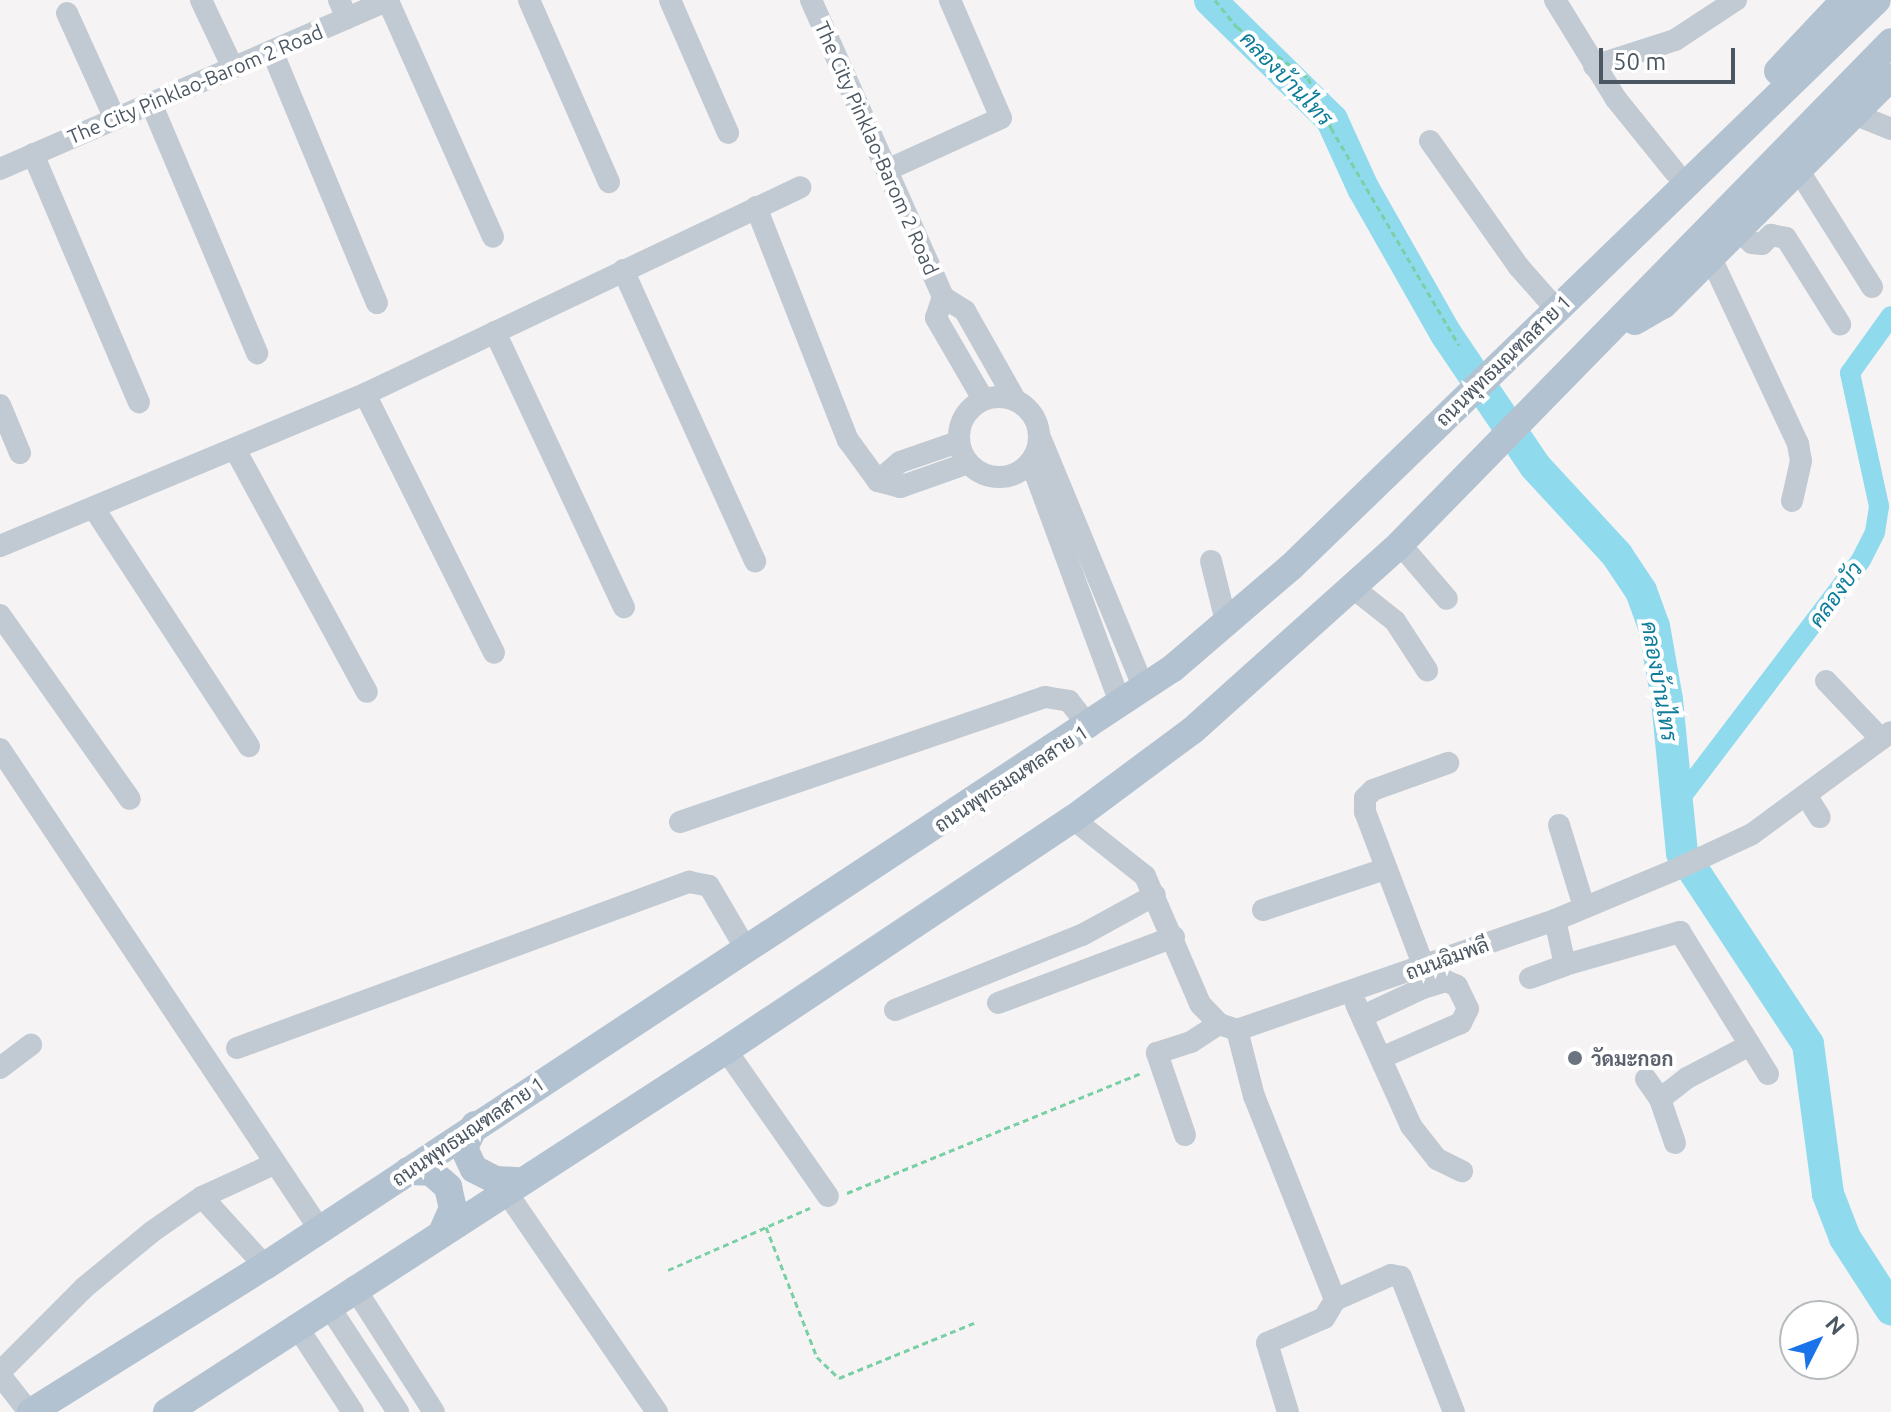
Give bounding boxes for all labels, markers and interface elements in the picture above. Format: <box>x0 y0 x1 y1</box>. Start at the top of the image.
street label: The City Pinklao-Barom 2 Road <box>810 18 944 278</box>
street label: The City Pinklao-Barom 2 Road <box>64 19 326 149</box>
water label: คลองบ้านไทร <box>1235 25 1339 131</box>
scale bar <box>1603 32 1739 82</box>
text: 50 m <box>1613 48 1666 75</box>
street label: ถนนพุทธมณฑลสาย 1 <box>1430 289 1576 431</box>
water label: คลองบัว <box>1802 556 1868 632</box>
water label: คลองบ้านไทร <box>1636 619 1684 743</box>
street label: ถนนพุทธมณฑลสาย 1 <box>930 719 1092 837</box>
street label: ถนนฉิมพลี <box>1402 932 1492 984</box>
place label: วัดมะกอก <box>1591 1046 1673 1070</box>
marker: วัดมะกอก <box>1566 1049 1584 1067</box>
street label: ถนนพุทธมณฑลสาย 1 <box>387 1071 549 1191</box>
north arrow <box>1779 1300 1859 1380</box>
text: N <box>1821 1310 1850 1339</box>

